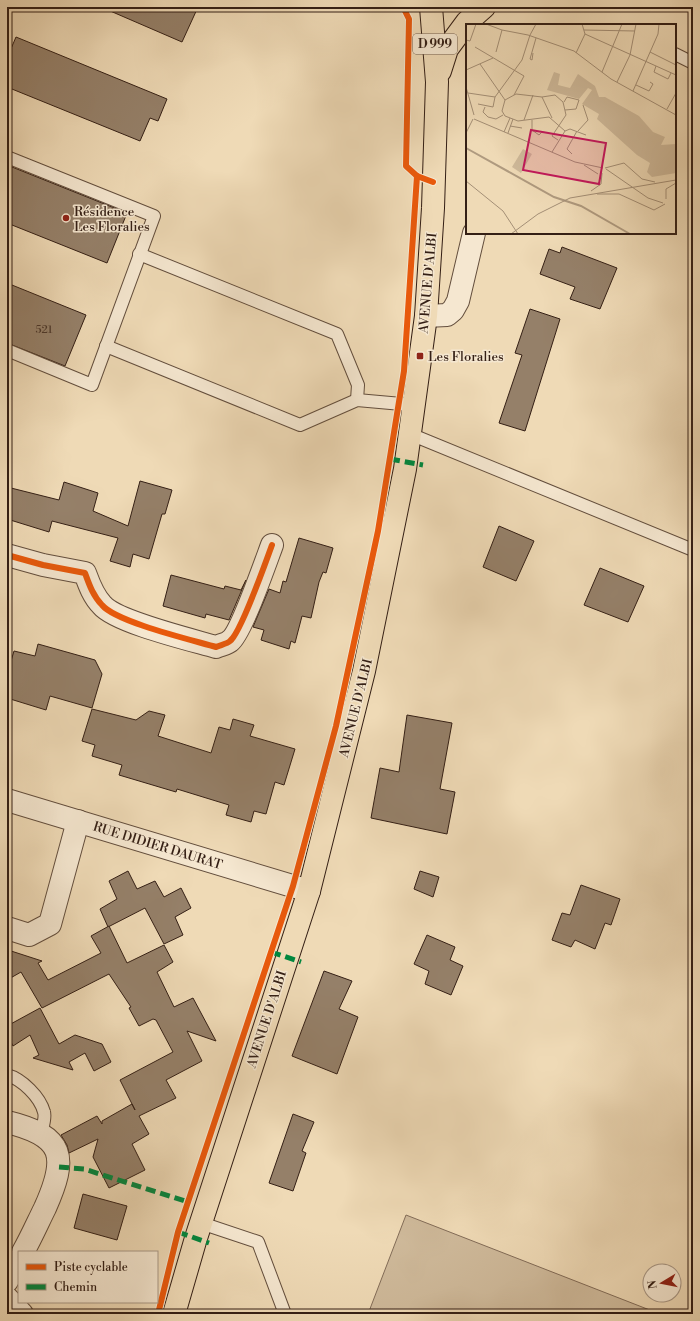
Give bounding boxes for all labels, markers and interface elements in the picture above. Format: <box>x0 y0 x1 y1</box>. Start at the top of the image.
inset map <box>466 24 676 234</box>
road number: D 999 <box>413 34 457 54</box>
place label: Résidence Les Floralies <box>74 204 150 235</box>
marker: Résidence Les Floralies <box>61 213 71 223</box>
street label: AVENUE D'ALBI <box>416 232 440 335</box>
house number: 521 <box>35 323 53 337</box>
place label: Les Floralies <box>428 349 504 365</box>
marker: Les Floralies <box>415 351 425 361</box>
street label: AVENUE D'ALBI <box>336 657 376 760</box>
street label: RUE DIDIER DAURAT <box>91 819 224 873</box>
street label: AVENUE D'ALBI <box>243 969 290 1071</box>
legend <box>18 1251 158 1303</box>
text: Piste cyclable <box>54 1260 128 1275</box>
north arrow <box>642 1263 682 1303</box>
text: N <box>645 1279 661 1290</box>
text: Chemin <box>54 1280 97 1295</box>

